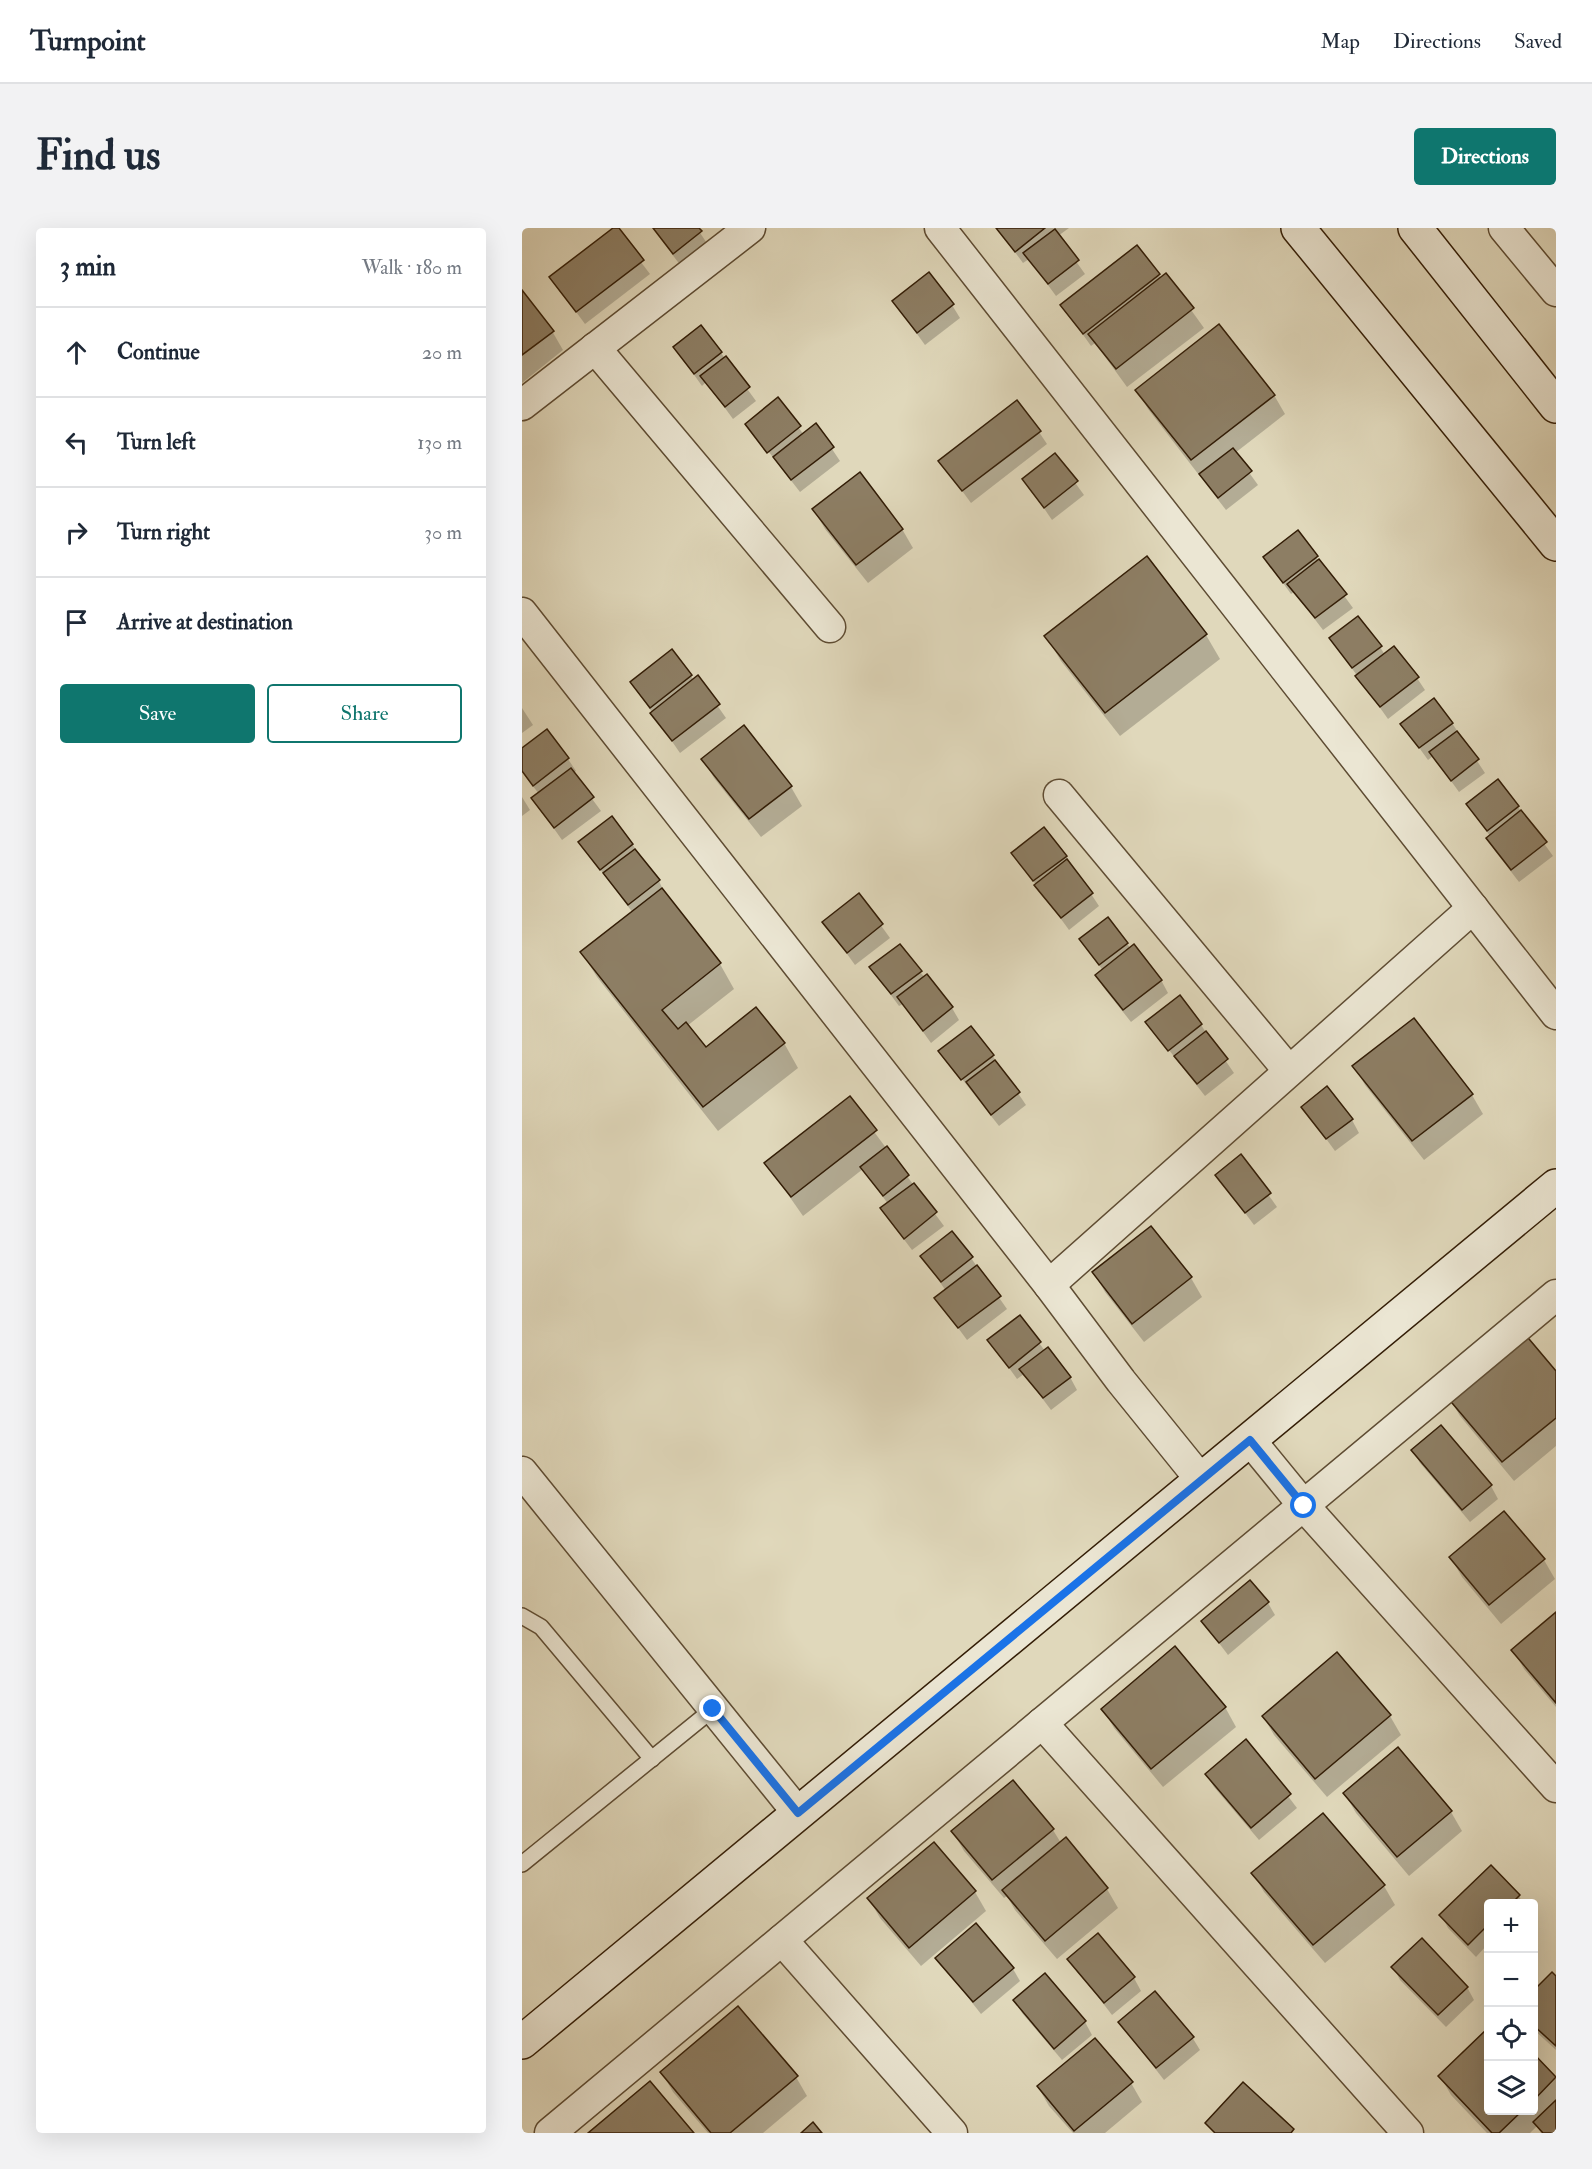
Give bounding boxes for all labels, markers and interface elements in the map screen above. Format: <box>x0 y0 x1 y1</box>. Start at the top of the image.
text: Turnpoint <box>30 24 146 59</box>
text: Map <box>1320 28 1360 55</box>
text: Directions <box>1393 28 1481 55</box>
text: Saved <box>1514 28 1562 55</box>
button: Directions <box>1414 128 1556 185</box>
text: Find us <box>36 130 160 182</box>
text: 3 min <box>60 251 116 283</box>
text: Walk · 180 m <box>362 255 462 280</box>
icon: ahead <box>60 336 93 369</box>
text: Continue <box>117 338 200 366</box>
text: 20 m <box>422 340 462 365</box>
icon: left <box>60 426 93 459</box>
text: Turn left <box>117 428 196 456</box>
text: 130 m <box>417 430 462 455</box>
icon: right <box>60 516 93 549</box>
text: Turn right <box>117 518 210 546</box>
text: 30 m <box>424 520 462 545</box>
icon: arrive <box>60 606 93 639</box>
text: Arrive at destination <box>117 608 293 636</box>
button: Save <box>60 684 255 743</box>
button: Share <box>267 684 462 743</box>
route start <box>1290 1492 1316 1518</box>
route end <box>699 1695 725 1721</box>
map controls <box>1484 1899 1538 2115</box>
button: + <box>1484 1899 1538 1953</box>
button: − <box>1484 1953 1538 2007</box>
button: locate <box>1484 2007 1538 2061</box>
button: layers <box>1484 2061 1538 2115</box>

